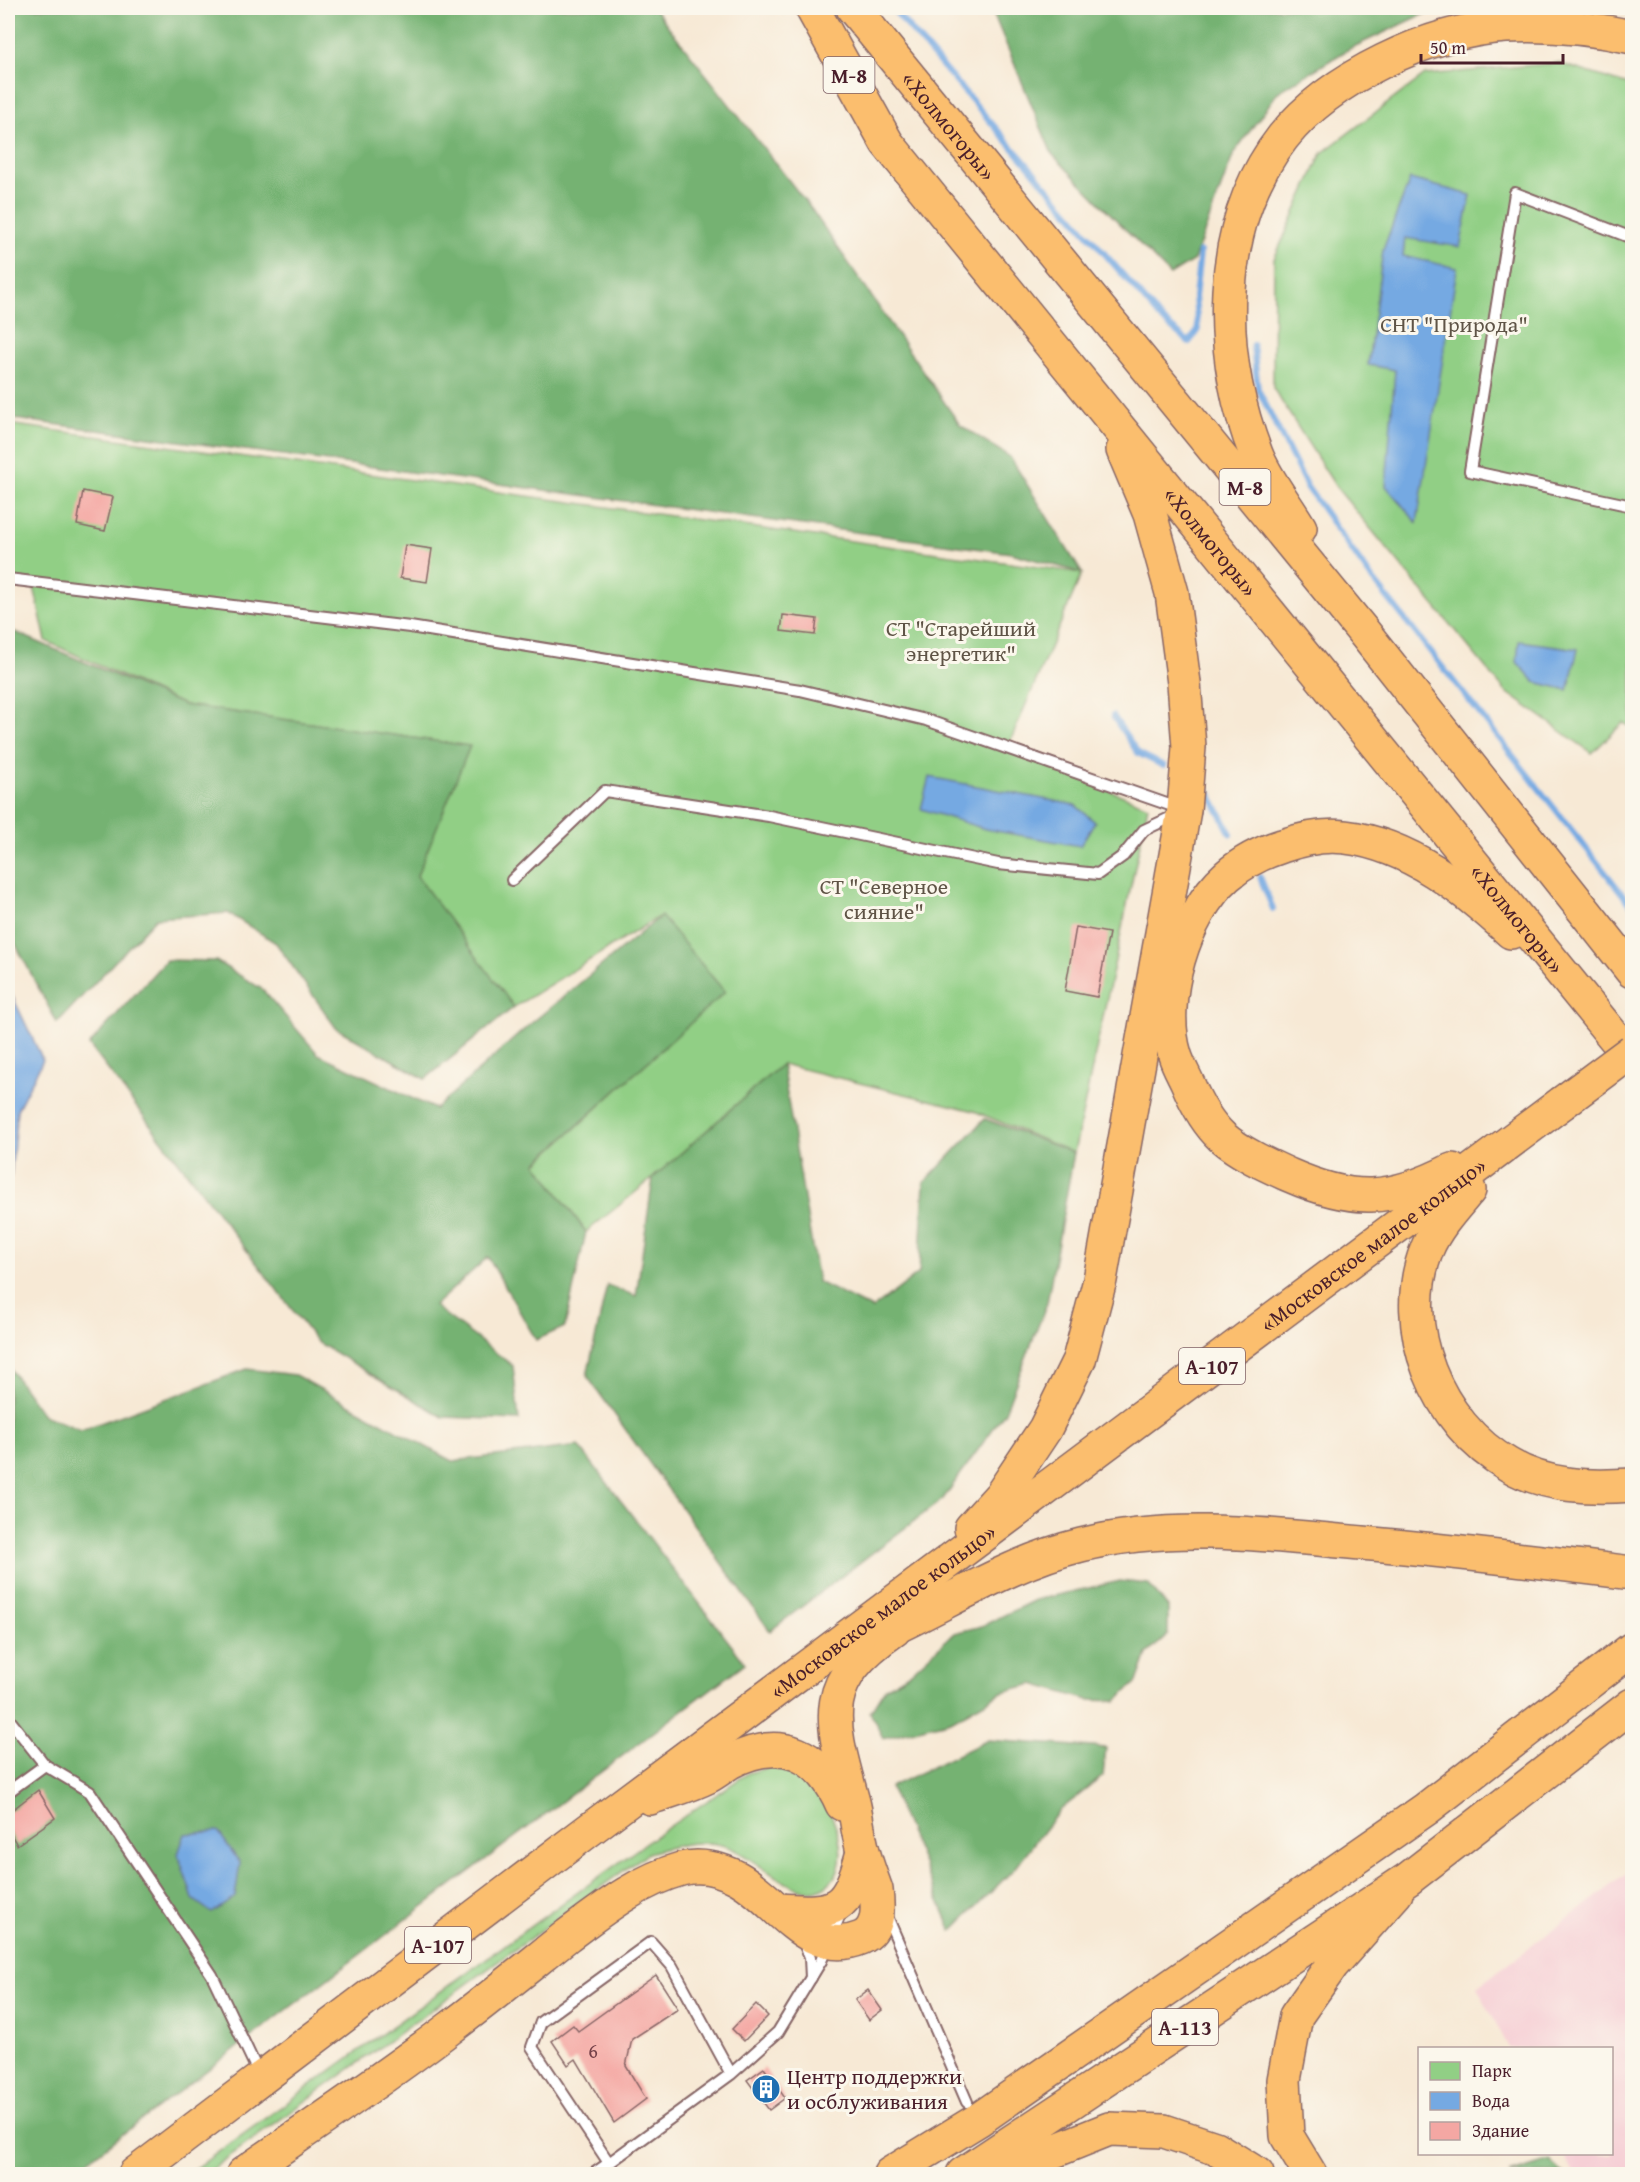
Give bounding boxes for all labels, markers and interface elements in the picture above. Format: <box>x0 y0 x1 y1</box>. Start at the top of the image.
scale bar <box>1421 27 1564 65</box>
text: 50 m <box>1430 34 1466 61</box>
road number: М-8 <box>824 57 874 93</box>
street label: «Холмогоры» <box>895 64 1004 188</box>
park label: СНТ "Природа" <box>1380 308 1528 340</box>
road number: М-8 <box>1220 469 1270 505</box>
street label: «Холмогоры» <box>1156 480 1266 603</box>
park label: СТ "Старейший энергетик" <box>886 612 1036 669</box>
street label: «Холмогоры» <box>1463 857 1572 980</box>
park label: СТ "Северное сияние" <box>820 870 948 927</box>
street label: «Московское малое кольцо» <box>1253 1149 1493 1340</box>
road number: А-107 <box>1179 1348 1245 1384</box>
street label: «Московское малое кольцо» <box>763 1516 1002 1706</box>
road number: А-107 <box>405 1927 471 1963</box>
road number: А-113 <box>1152 2009 1218 2045</box>
house number: 6 <box>588 2036 598 2065</box>
legend <box>1418 2047 1613 2155</box>
text: Парк <box>1472 2057 1512 2084</box>
place label: Центр поддержки и осблуживания <box>787 2060 962 2117</box>
building icon: Центр поддержки и осблуживания <box>750 2073 782 2105</box>
text: Вода <box>1472 2087 1510 2114</box>
text: Здание <box>1472 2117 1529 2144</box>

